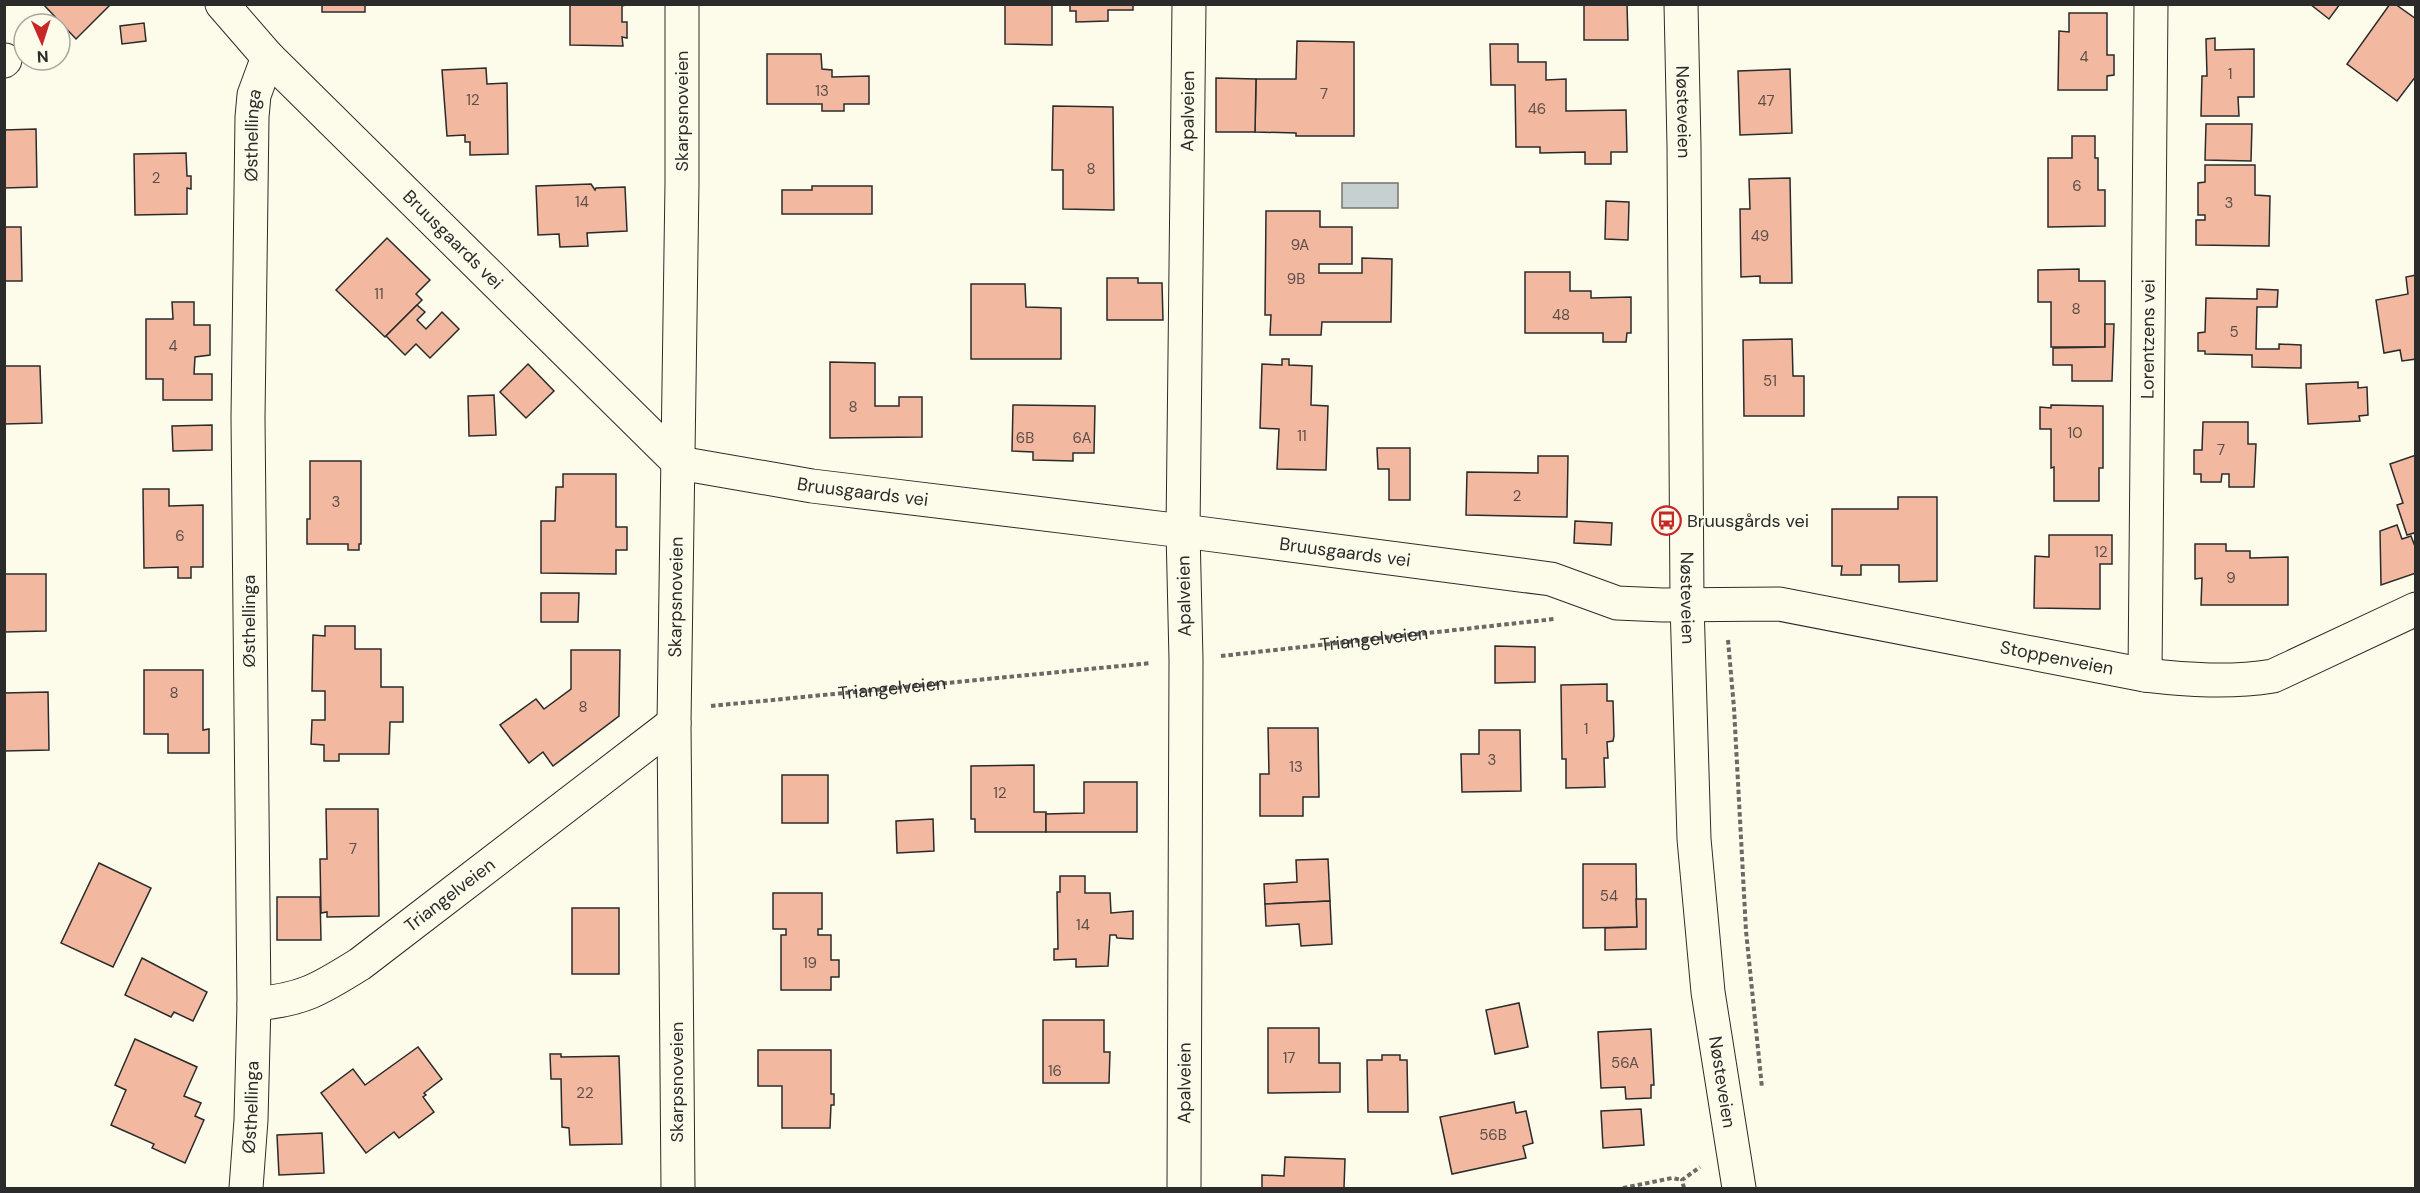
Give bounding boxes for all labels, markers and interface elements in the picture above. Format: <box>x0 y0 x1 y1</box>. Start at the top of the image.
north arrow <box>12 12 72 72</box>
text: N <box>36 46 49 67</box>
house number: 4 <box>2079 47 2089 67</box>
street label: Skarpsnoveien <box>670 51 694 171</box>
house number: 1 <box>2228 64 2232 84</box>
street label: Nøsteveien <box>1670 65 1696 158</box>
street label: Apalveien <box>1175 70 1200 152</box>
house number: 13 <box>815 81 829 101</box>
house number: 7 <box>1320 84 1328 104</box>
street label: Østhellinga <box>239 85 267 182</box>
house number: 12 <box>466 90 480 110</box>
house number: 47 <box>1757 91 1775 111</box>
house number: 46 <box>1528 99 1546 119</box>
house number: 8 <box>1086 159 1096 179</box>
house number: 2 <box>152 168 160 188</box>
house number: 6 <box>2072 176 2082 196</box>
street label: Bruusgaards vei <box>397 185 508 294</box>
house number: 14 <box>575 192 589 212</box>
house number: 3 <box>2225 193 2233 213</box>
house number: 49 <box>1751 226 1769 246</box>
house number: 9A <box>1291 235 1309 255</box>
house number: 9B <box>1287 269 1305 289</box>
street label: Lorentzens vei <box>2135 279 2161 399</box>
house number: 11 <box>374 284 384 304</box>
house number: 8 <box>2071 299 2081 319</box>
house number: 48 <box>1552 305 1570 325</box>
house number: 5 <box>2229 322 2239 342</box>
house number: 4 <box>168 336 178 356</box>
house number: 51 <box>1763 371 1777 391</box>
house number: 8 <box>848 397 858 417</box>
house number: 10 <box>2068 423 2082 443</box>
house number: 11 <box>1297 426 1307 446</box>
house number: 6B <box>1016 428 1034 448</box>
house number: 6A <box>1073 428 1091 448</box>
house number: 7 <box>2217 440 2225 460</box>
street label: Bruusgaards vei <box>795 472 930 512</box>
house number: 2 <box>1513 486 1521 506</box>
house number: 3 <box>332 492 340 512</box>
bus stop icon: Bruusgårds vei <box>1650 505 1682 537</box>
place label: Bruusgårds vei <box>1687 509 1809 533</box>
house number: 6 <box>175 526 185 546</box>
street label: Bruusgaards vei <box>1278 532 1412 573</box>
street label: Skarpsnoveien <box>663 536 689 658</box>
house number: 12 <box>2094 542 2108 562</box>
street label: Nøsteveien <box>1675 552 1700 645</box>
street label: Apalveien <box>1171 555 1197 637</box>
house number: 9 <box>2226 568 2236 588</box>
street label: Østhellinga <box>237 575 261 667</box>
street label: Triangelveien <box>1319 621 1429 657</box>
street label: Stoppenveien <box>1998 635 2116 681</box>
street label: Triangelveien <box>837 671 947 706</box>
house number: 8 <box>169 683 179 703</box>
house number: 8 <box>578 697 588 717</box>
house number: 1 <box>1584 719 1588 739</box>
house number: 3 <box>1488 750 1496 770</box>
house number: 13 <box>1289 757 1303 777</box>
house number: 12 <box>993 783 1007 803</box>
house number: 7 <box>349 839 357 859</box>
street label: Triangelveien <box>399 853 500 938</box>
house number: 54 <box>1600 886 1618 906</box>
house number: 14 <box>1076 915 1090 935</box>
house number: 19 <box>803 953 817 973</box>
street label: Skarpsnoveien <box>665 1022 689 1142</box>
street label: Nøsteveien <box>1703 1034 1741 1130</box>
street label: Apalveien <box>1172 1042 1197 1124</box>
house number: 17 <box>1283 1048 1295 1068</box>
house number: 56A <box>1611 1053 1639 1073</box>
street label: Østhellinga <box>237 1060 265 1154</box>
house number: 16 <box>1048 1061 1062 1081</box>
house number: 22 <box>576 1083 594 1103</box>
house number: 56B <box>1479 1125 1507 1145</box>

